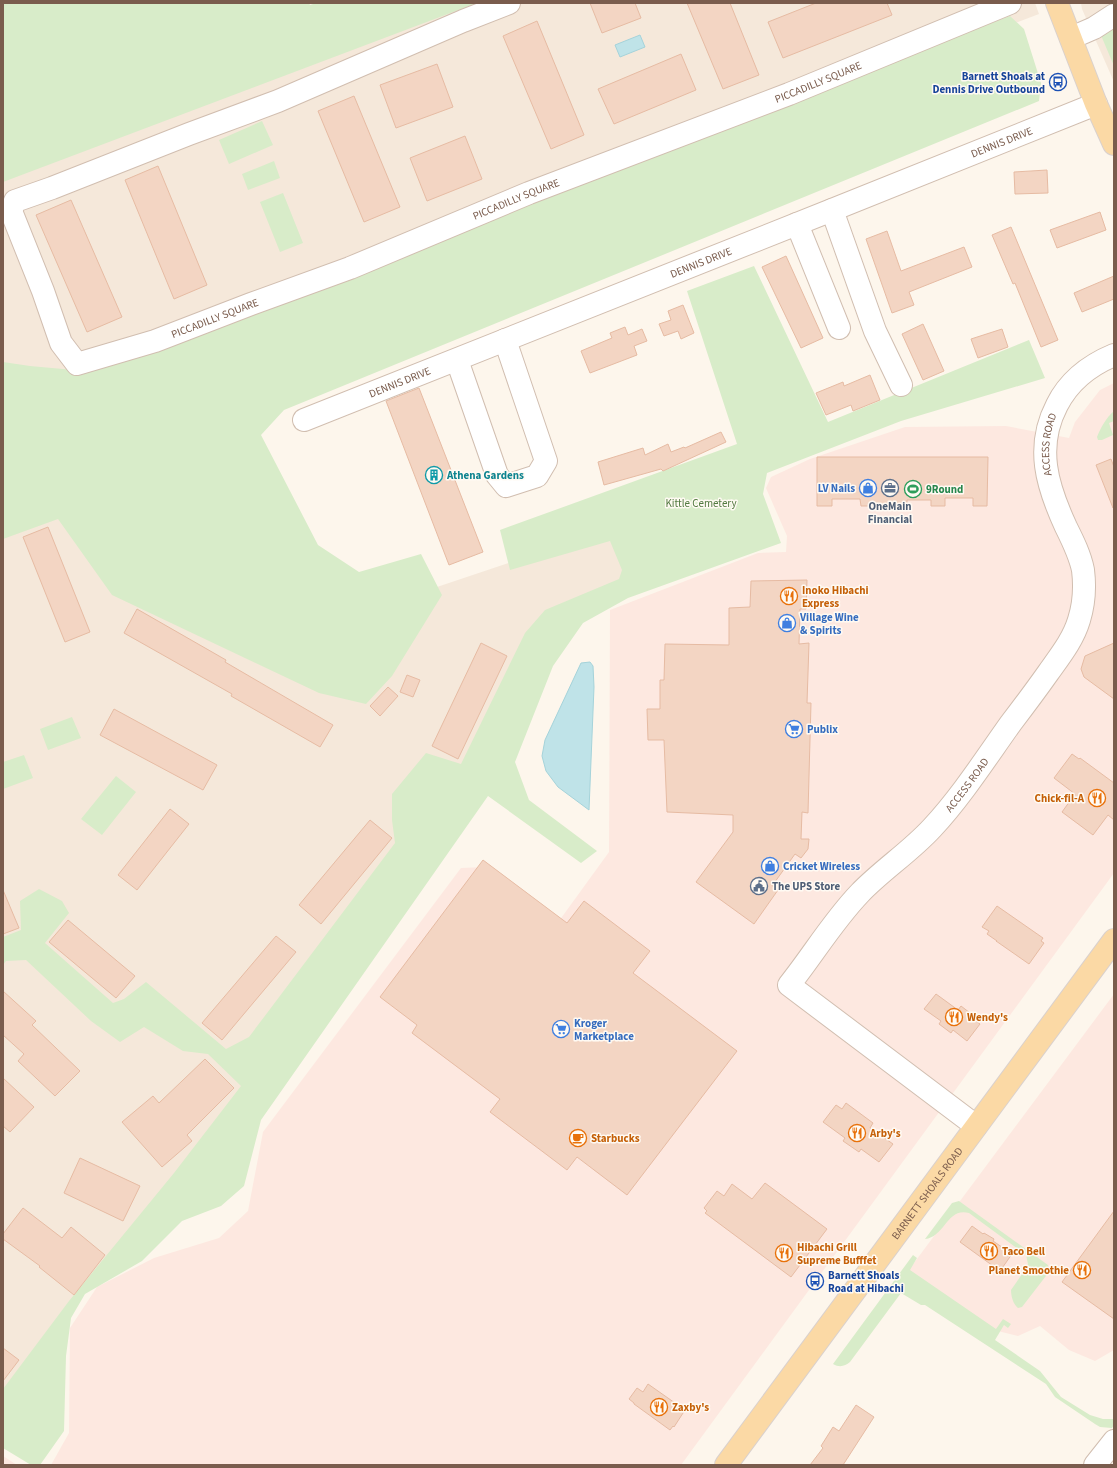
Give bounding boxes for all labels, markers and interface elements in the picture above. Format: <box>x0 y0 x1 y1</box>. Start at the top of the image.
street label: PICCADILLY SQUARE <box>772 57 864 106</box>
place label: Barnett Shoals at Dennis Drive Outbound <box>932 69 1046 97</box>
bus stop icon: Barnett Shoals at Dennis Drive Outbound <box>1048 72 1068 92</box>
street label: DENNIS DRIVE <box>969 123 1035 161</box>
street label: PICCADILLY SQUARE <box>470 175 562 223</box>
street label: DENNIS DRIVE <box>668 243 734 281</box>
street label: PICCADILLY SQUARE <box>169 294 261 342</box>
street label: DENNIS DRIVE <box>367 363 433 401</box>
street label: ACCESS ROAD <box>1038 410 1060 477</box>
building icon: Athena Gardens <box>424 465 444 485</box>
place label: Athena Gardens <box>446 468 524 483</box>
shop icon: LV Nails <box>858 478 878 498</box>
office icon: OneMain Financial <box>880 478 900 498</box>
sports icon: 9Round <box>903 479 923 499</box>
place label: LV Nails <box>818 481 855 496</box>
place label: 9Round <box>926 482 963 497</box>
park label: Kittle Cemetery <box>665 496 737 511</box>
place label: OneMain Financial <box>868 499 913 527</box>
place label: Inoko Hibachi Express <box>802 583 869 611</box>
restaurant icon: Inoko Hibachi Express <box>779 586 799 606</box>
place label: Village Wine & Spirits <box>799 610 859 638</box>
shop icon: Village Wine & Spirits <box>777 613 797 633</box>
supermarket icon: Publix <box>784 719 804 739</box>
place label: Publix <box>807 722 838 737</box>
street label: ACCESS ROAD <box>942 754 992 815</box>
restaurant icon: Chick-fil-A <box>1087 788 1107 808</box>
place label: Chick-fil-A <box>1034 791 1085 806</box>
shop icon: Cricket Wireless <box>760 856 780 876</box>
place label: Cricket Wireless <box>783 859 860 874</box>
public building icon: The UPS Store <box>749 876 769 896</box>
place label: The UPS Store <box>772 879 841 894</box>
restaurant icon: Wendy's <box>944 1007 964 1027</box>
place label: Wendy's <box>967 1010 1008 1025</box>
place label: Kroger Marketplace <box>574 1016 634 1044</box>
supermarket icon: Kroger Marketplace <box>551 1019 571 1039</box>
restaurant icon: Arby's <box>847 1123 867 1143</box>
place label: Arby's <box>869 1126 901 1141</box>
cafe icon: Starbucks <box>568 1128 588 1148</box>
place label: Starbucks <box>591 1131 640 1146</box>
street label: BARNETT SHOALS ROAD <box>888 1144 966 1242</box>
place label: Hibachi Grill Supreme Bufffet <box>797 1240 877 1268</box>
restaurant icon: Taco Bell <box>979 1241 999 1261</box>
restaurant icon: Hibachi Grill Supreme Bufffet <box>774 1243 794 1263</box>
place label: Taco Bell <box>1002 1244 1046 1259</box>
restaurant icon: Planet Smoothie <box>1072 1260 1092 1280</box>
place label: Planet Smoothie <box>989 1263 1069 1278</box>
place label: Barnett Shoals Road at Hibachi <box>828 1268 904 1296</box>
bus stop icon: Barnett Shoals Road at Hibachi <box>805 1271 825 1291</box>
restaurant icon: Zaxby's <box>649 1397 669 1417</box>
place label: Zaxby's <box>672 1400 709 1415</box>

